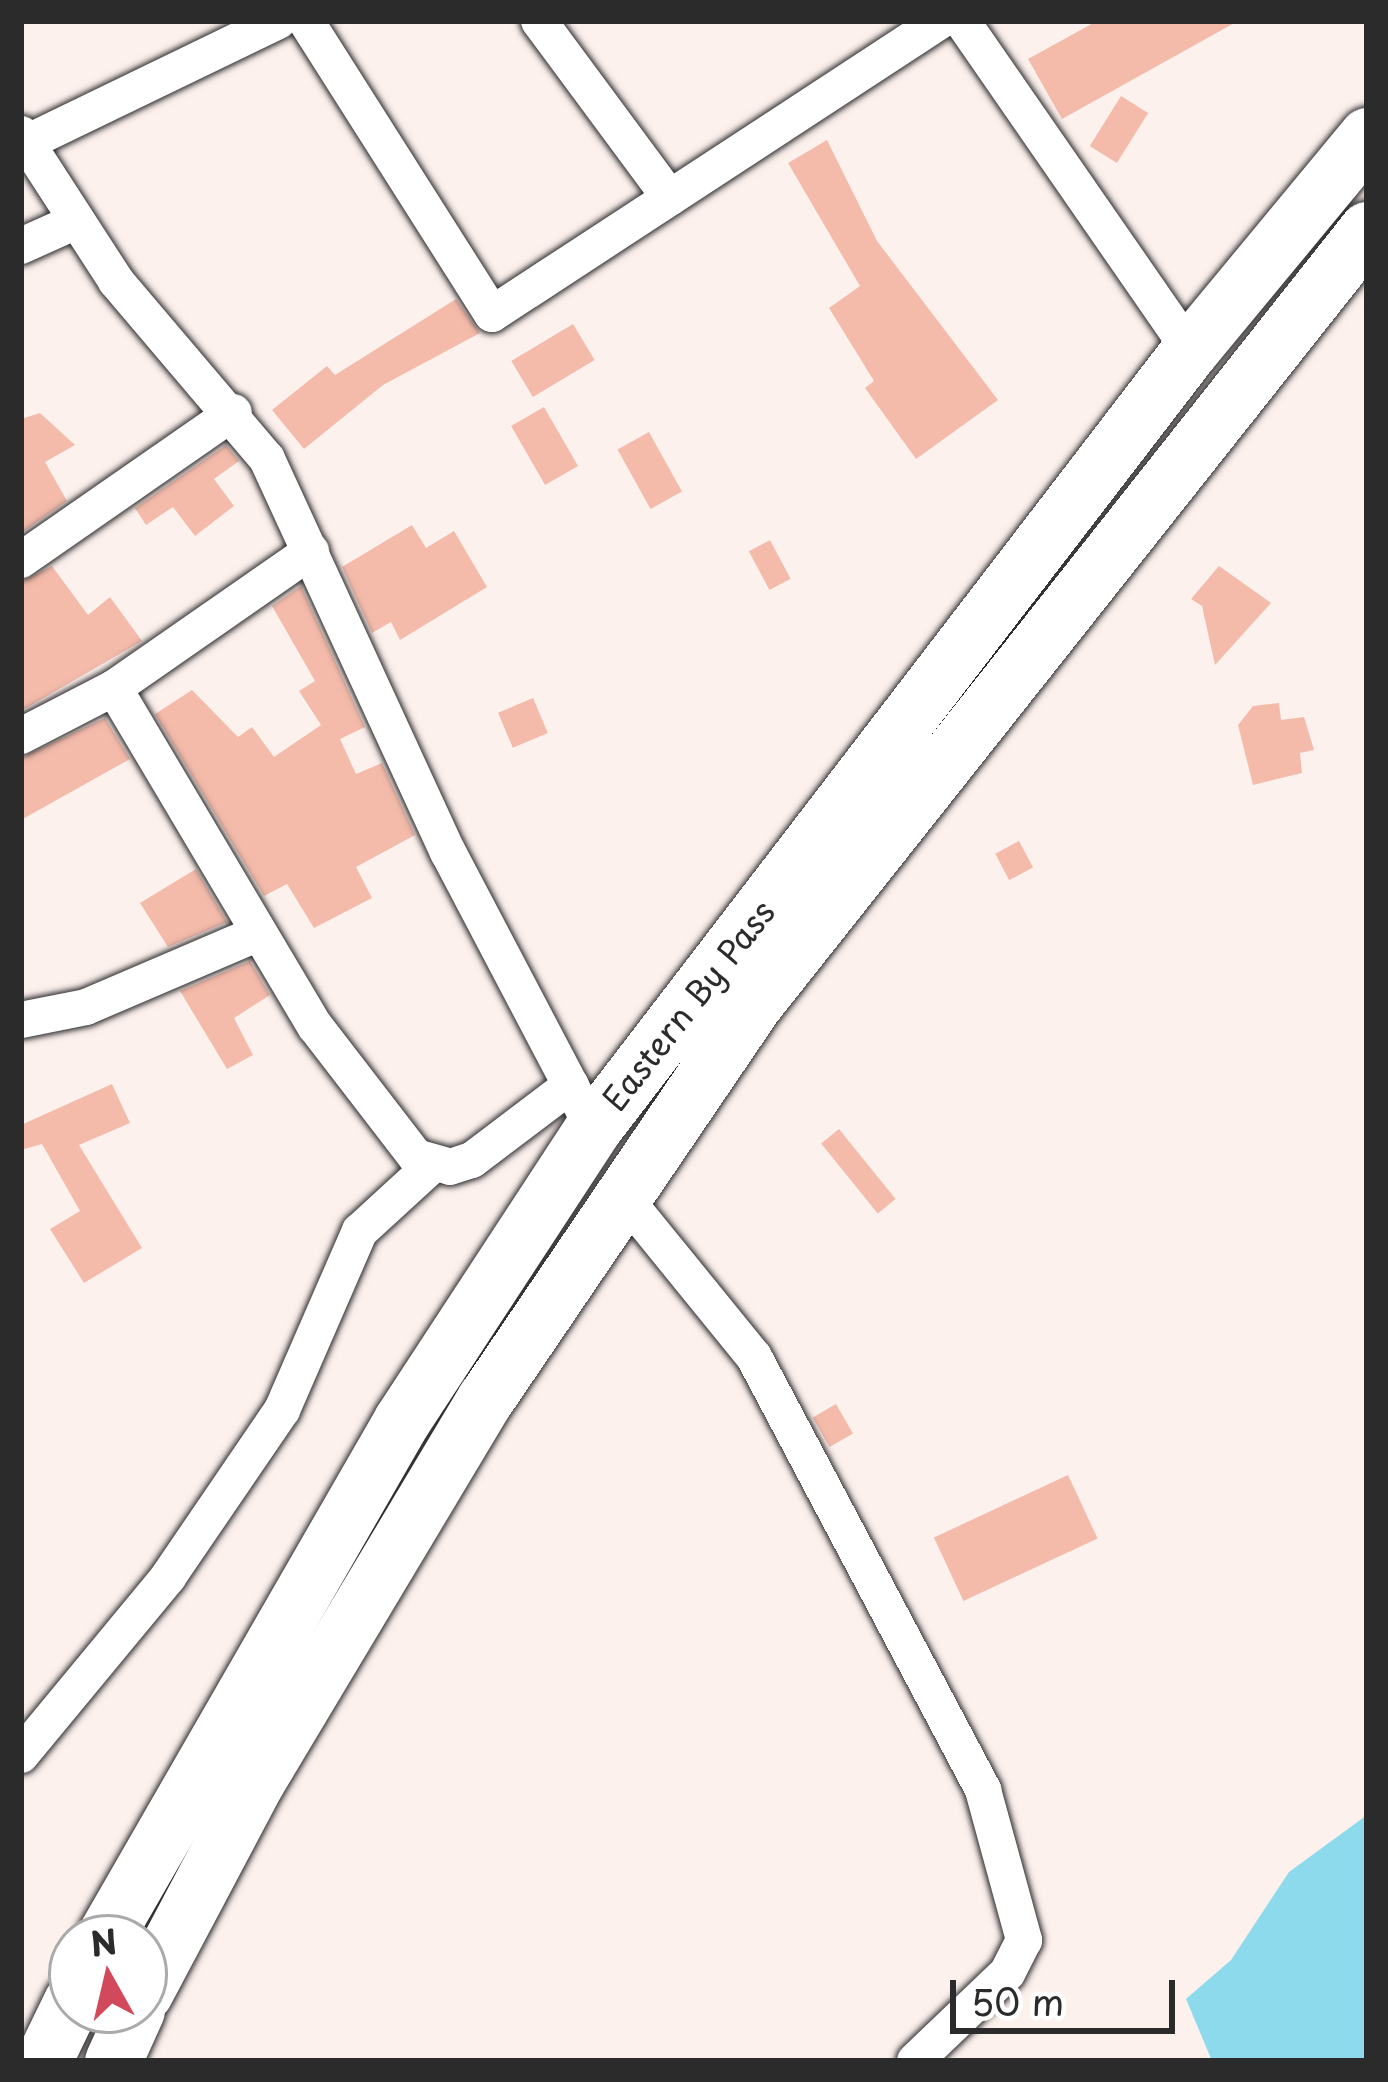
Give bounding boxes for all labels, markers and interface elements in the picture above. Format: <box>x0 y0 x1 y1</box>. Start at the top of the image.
street label: Eastern By Pass <box>594 893 782 1117</box>
north arrow <box>48 1914 168 2034</box>
text: N <box>87 1915 120 1968</box>
scale bar <box>956 1956 1181 2030</box>
text: 50 m <box>971 1974 1064 2028</box>

